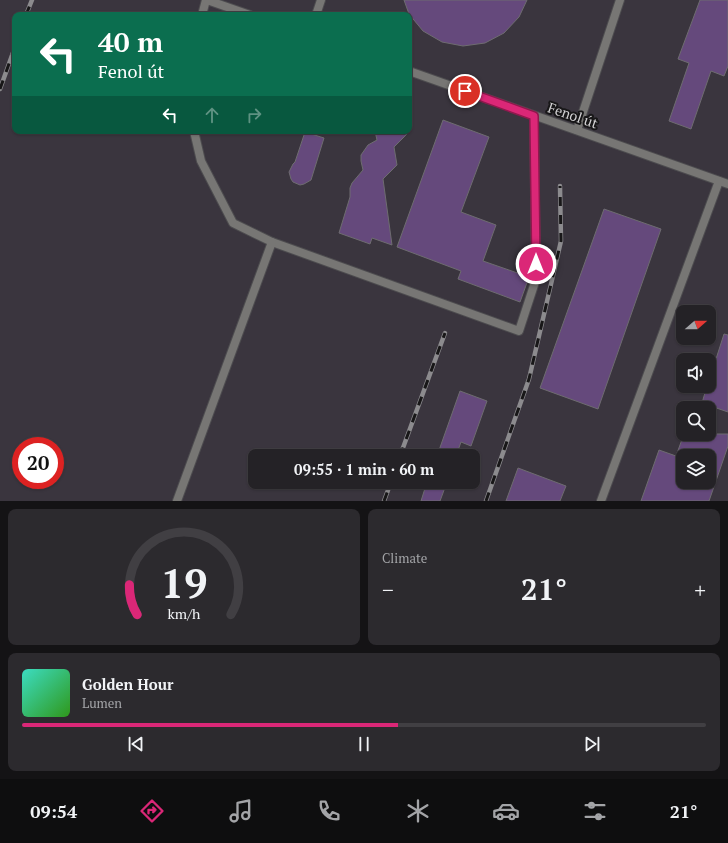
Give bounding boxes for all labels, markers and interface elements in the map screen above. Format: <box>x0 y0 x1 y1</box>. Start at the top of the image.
text: 40 m <box>98 23 163 60</box>
icon: left <box>32 28 84 80</box>
text: Fenol út <box>98 59 164 83</box>
pin <box>448 74 482 108</box>
icon: arrive <box>454 80 476 102</box>
street label: Fenol út <box>546 98 601 133</box>
icon: left <box>159 104 181 126</box>
icon: ahead <box>201 104 223 126</box>
icon: right <box>243 104 265 126</box>
position arrow <box>515 243 557 285</box>
north arrow <box>676 305 716 345</box>
map controls <box>676 305 716 489</box>
button: sound <box>676 353 716 393</box>
button: search <box>676 401 716 441</box>
speed limit sign: 20 <box>12 437 64 489</box>
button: layers <box>676 449 716 489</box>
text: 09:55 · 1 min · 60 m <box>294 459 434 479</box>
text: Climate <box>382 549 427 567</box>
text: 19 <box>160 555 208 610</box>
text: 21° <box>521 569 567 609</box>
text: − <box>382 575 394 604</box>
text: + <box>694 575 706 604</box>
text: km/h <box>168 604 201 623</box>
text: Golden Hour <box>82 674 174 694</box>
text: Lumen <box>82 694 122 712</box>
icon: previous <box>125 733 147 755</box>
icon: pause <box>353 733 375 755</box>
icon: next <box>581 733 603 755</box>
icon: directions <box>138 797 166 825</box>
icon: music <box>227 797 255 825</box>
icon: phone <box>315 797 343 825</box>
icon: climate <box>404 797 432 825</box>
icon: car <box>492 797 520 825</box>
icon: filters <box>581 797 609 825</box>
text: 09:54 <box>30 799 77 823</box>
text: 21° <box>670 799 698 823</box>

